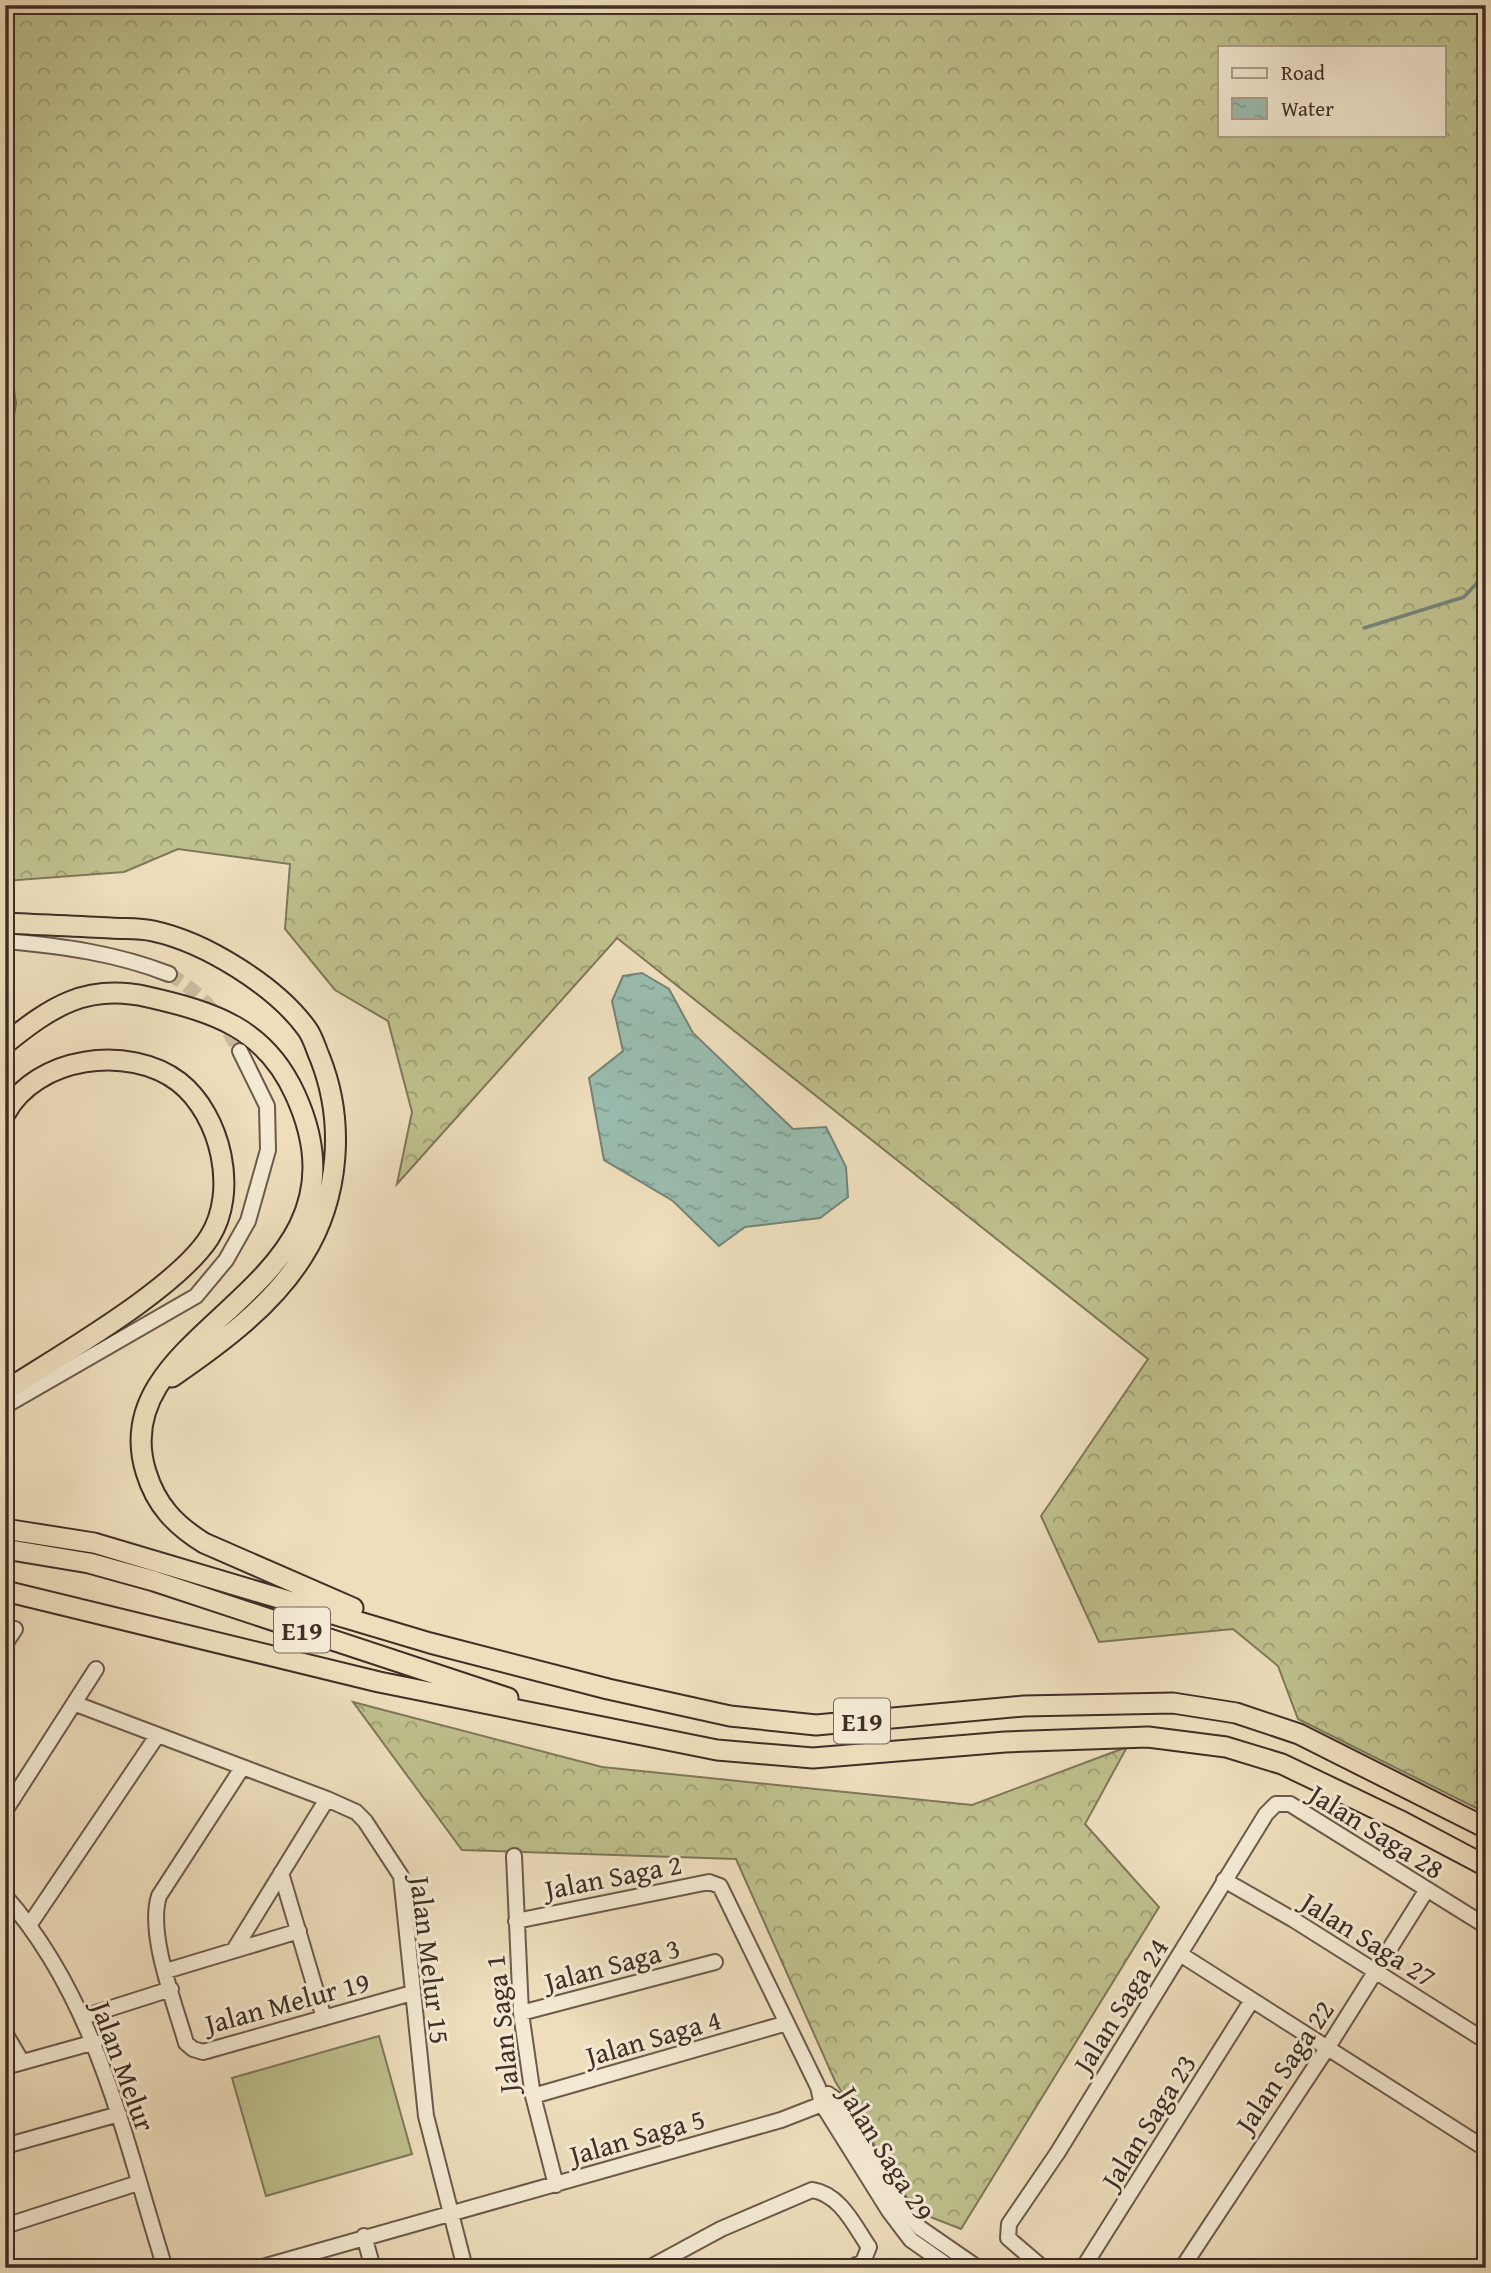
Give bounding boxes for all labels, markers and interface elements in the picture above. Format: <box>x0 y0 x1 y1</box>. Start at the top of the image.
legend <box>1218 46 1446 136</box>
text: Road <box>1281 57 1326 88</box>
text: Water <box>1281 93 1334 124</box>
road number: E19 <box>274 1608 330 1652</box>
road number: E19 <box>834 1698 890 1744</box>
street label: Jalan Saga 28 <box>1299 1772 1452 1889</box>
street label: Jalan Saga 2 <box>538 1843 685 1910</box>
street label: Jalan Melur 15 <box>400 1871 462 2046</box>
street label: Jalan Saga 27 <box>1291 1880 1444 1997</box>
street label: Jalan Saga 3 <box>537 1926 684 2003</box>
street label: Jalan Saga 24 <box>1061 1930 1178 2083</box>
street label: Jalan Saga 1 <box>473 1953 529 2098</box>
street label: Jalan Melur 19 <box>197 1960 374 2044</box>
street label: Jalan Saga 22 <box>1223 1991 1344 2143</box>
street label: Jalan Melur <box>81 1992 167 2137</box>
street label: Jalan Saga 4 <box>578 1998 725 2077</box>
street label: Jalan Saga 23 <box>1089 2046 1206 2199</box>
street label: Jalan Saga 29 <box>828 2075 945 2228</box>
street label: Jalan Saga 5 <box>562 2097 709 2176</box>

